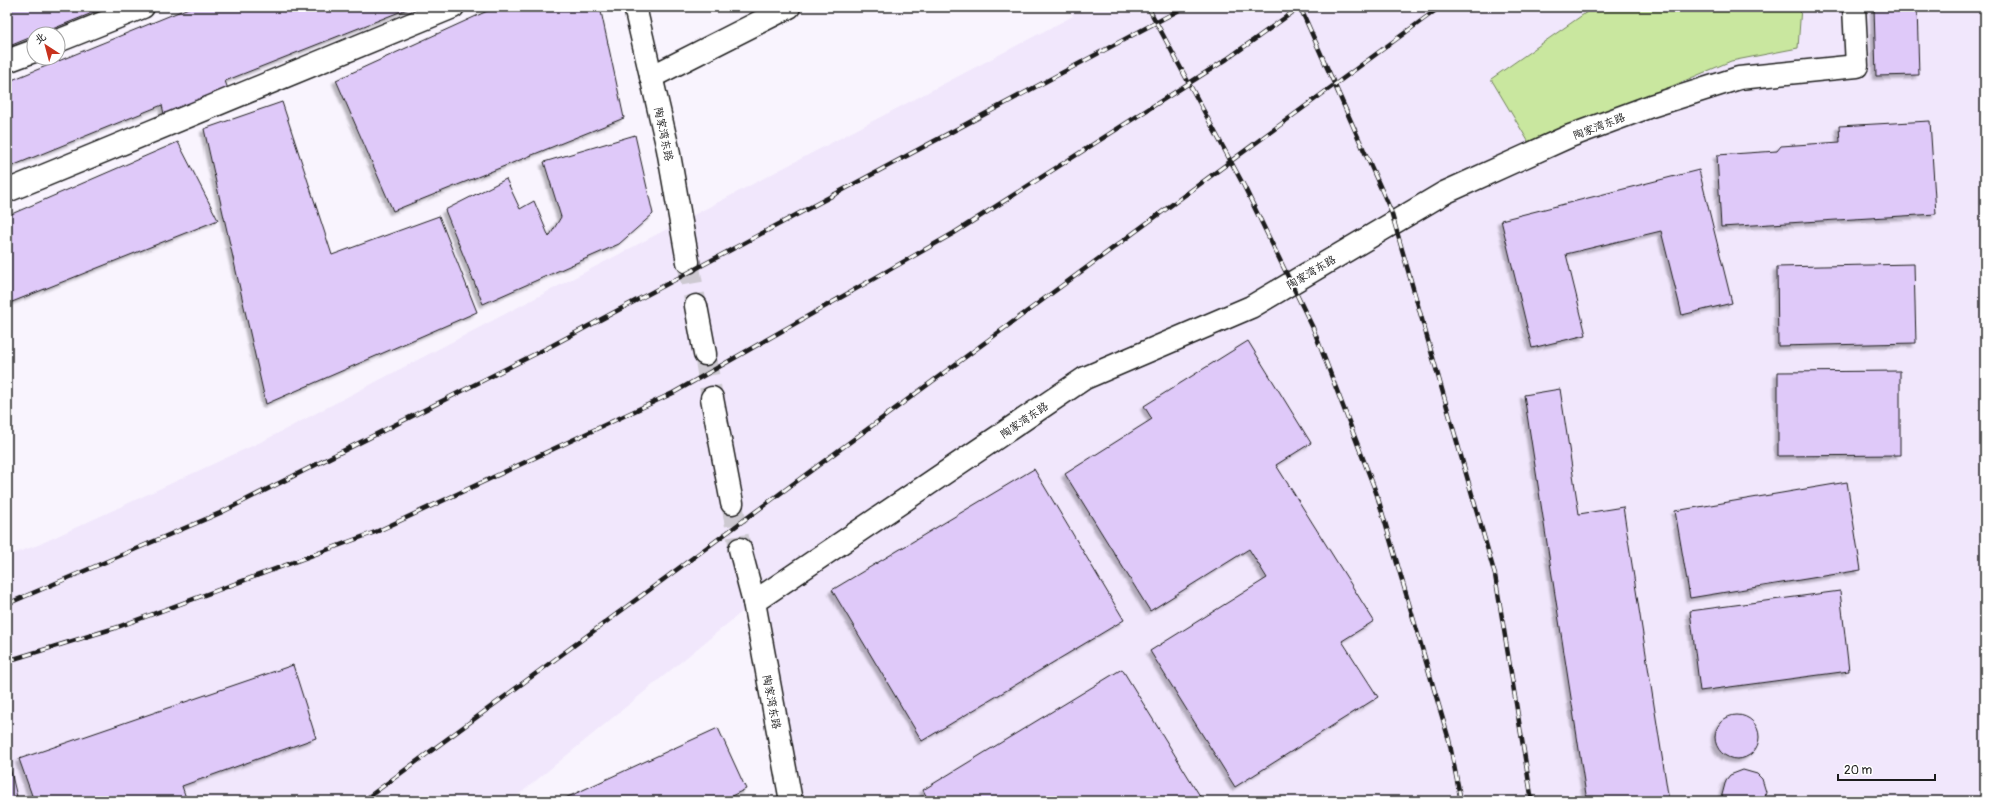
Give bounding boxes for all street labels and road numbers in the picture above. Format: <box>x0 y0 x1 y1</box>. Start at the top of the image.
street label: 陶家湾东路 <box>651 106 676 162</box>
street label: 陶家湾东路 <box>1571 111 1627 142</box>
street label: 陶家湾东路 <box>1284 253 1338 292</box>
street label: 陶家湾东路 <box>998 400 1051 441</box>
street label: 陶家湾东路 <box>760 674 783 730</box>

